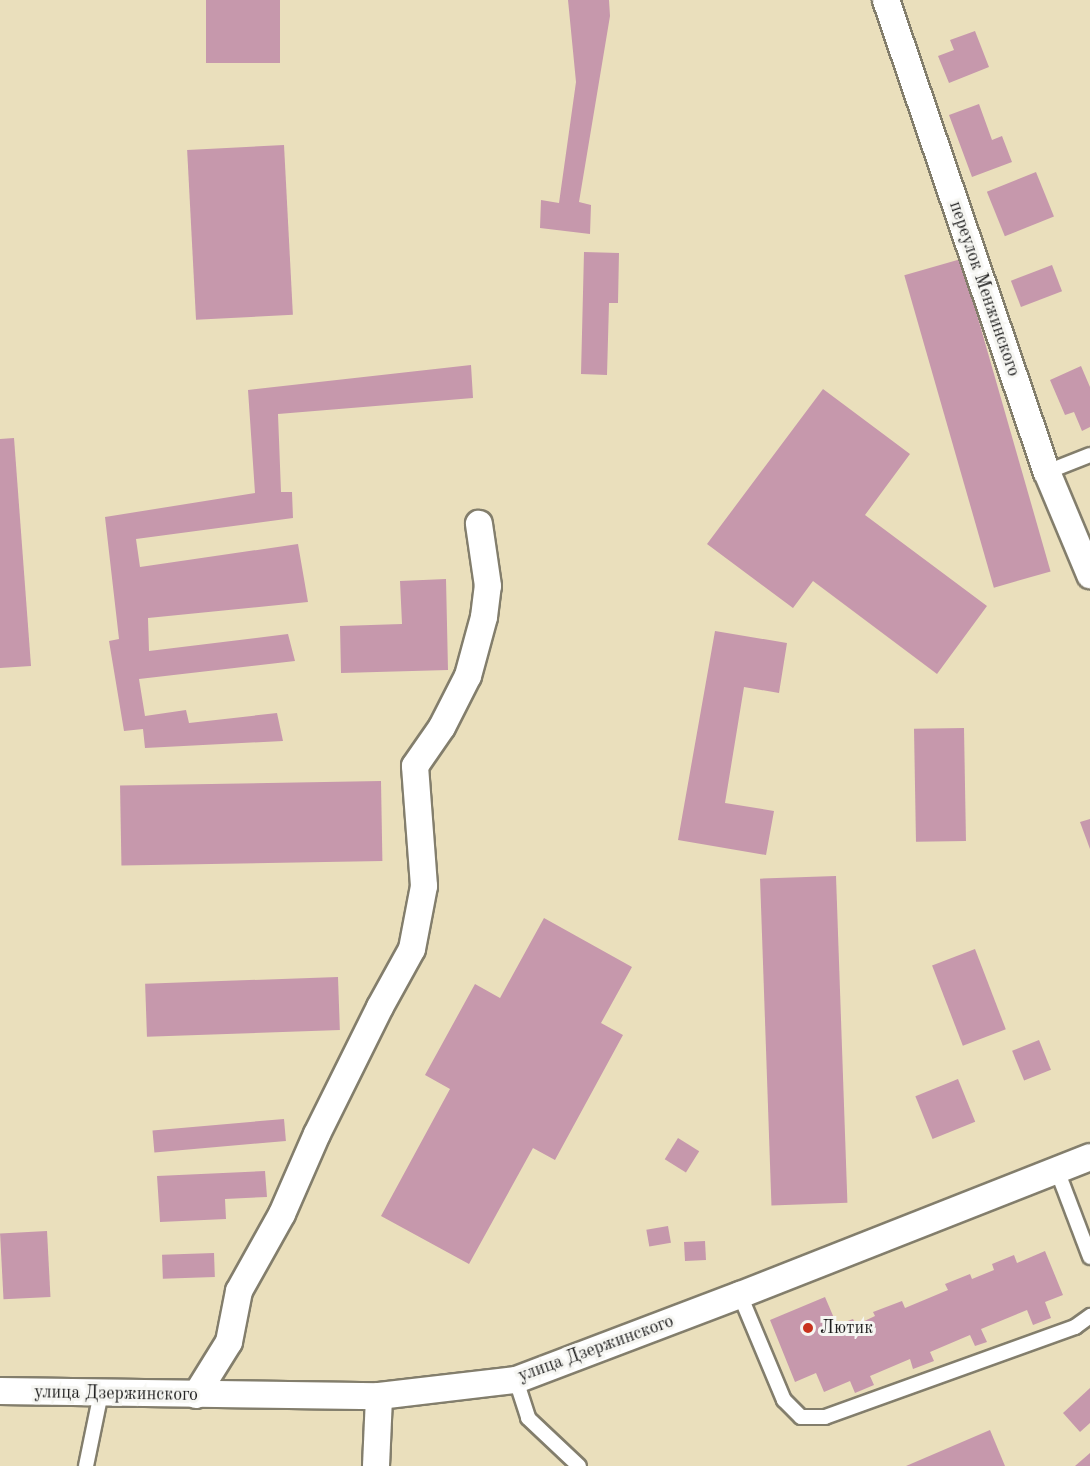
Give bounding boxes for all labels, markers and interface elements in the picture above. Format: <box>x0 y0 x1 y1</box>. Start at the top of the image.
street label: переулок Менжинского <box>944 199 1024 379</box>
street label: улица Дзержинского <box>515 1311 677 1387</box>
place label: Лютик <box>820 1317 873 1339</box>
marker: Лютик <box>801 1321 815 1335</box>
street label: улица Дзержинского <box>34 1382 198 1406</box>

